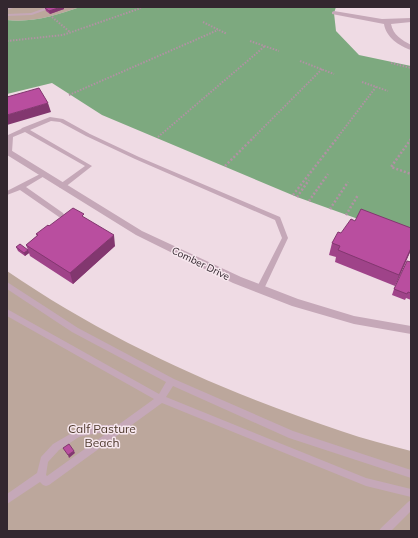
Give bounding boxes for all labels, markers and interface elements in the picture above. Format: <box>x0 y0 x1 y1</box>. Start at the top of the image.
street label: Comber Drive <box>170 244 232 283</box>
park label: Calf Pasture Beach <box>68 421 136 450</box>

